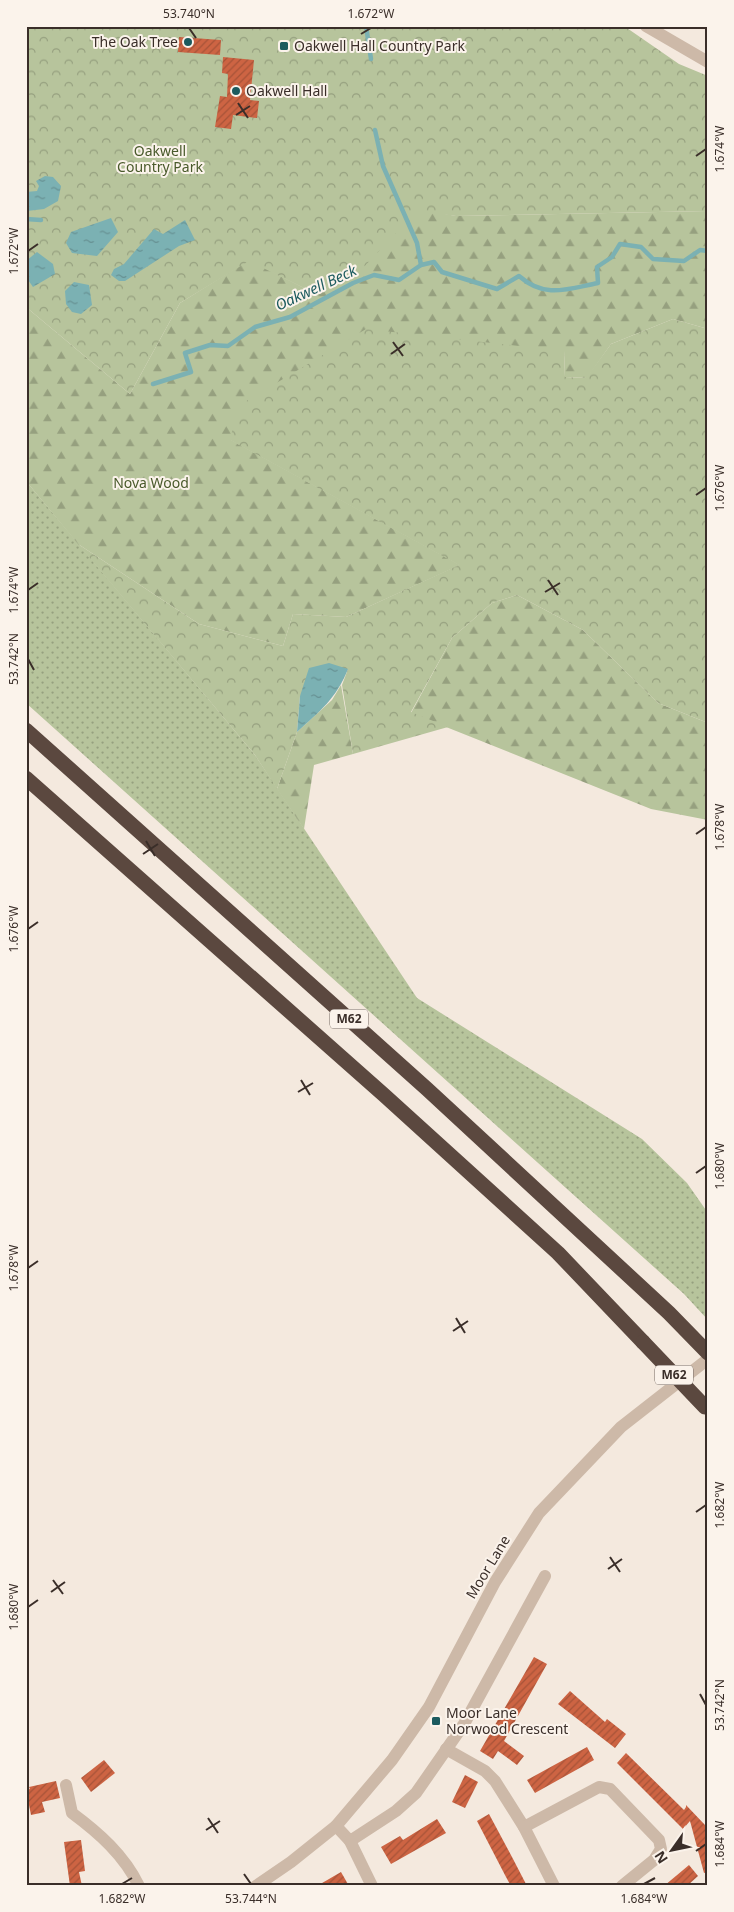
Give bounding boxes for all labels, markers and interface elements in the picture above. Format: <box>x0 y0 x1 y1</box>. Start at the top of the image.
text: 53.740°N <box>163 5 215 22</box>
text: 1.672°W <box>348 5 394 22</box>
place label: The Oak Tree <box>92 32 178 51</box>
marker: The Oak Tree <box>182 36 194 48</box>
place label: Oakwell Hall Country Park <box>294 36 465 55</box>
marker: Oakwell Hall Country Park <box>278 40 290 52</box>
place label: Oakwell Hall <box>246 81 327 100</box>
marker: Oakwell Hall <box>230 85 242 97</box>
text: 1.674°W <box>711 126 728 172</box>
park label: Oakwell Country Park <box>117 141 203 176</box>
text: 1.672°W <box>5 228 22 274</box>
water label: Oakwell Beck <box>272 259 360 315</box>
text: 1.676°W <box>711 465 728 511</box>
park label: Nova Wood <box>113 473 189 492</box>
text: 1.674°W <box>5 567 22 613</box>
text: 53.742°N <box>5 633 22 685</box>
text: 1.678°W <box>711 804 728 850</box>
text: 1.676°W <box>5 906 22 952</box>
road number: M62 <box>330 1010 368 1028</box>
text: 1.680°W <box>711 1143 728 1189</box>
text: 1.678°W <box>5 1245 22 1291</box>
road number: M62 <box>655 1366 693 1384</box>
text: 1.682°W <box>711 1482 728 1528</box>
street label: Moor Lane <box>461 1531 514 1602</box>
text: 1.680°W <box>5 1584 22 1630</box>
text: 53.742°N <box>711 1679 728 1731</box>
place label: Moor Lane Norwood Crescent <box>446 1703 568 1738</box>
marker: Moor Lane Norwood Crescent <box>430 1715 442 1727</box>
text: 1.684°W <box>711 1821 728 1867</box>
north arrow <box>646 1824 696 1874</box>
text: N <box>650 1847 672 1867</box>
text: 1.682°W <box>99 1890 145 1907</box>
text: 53.744°N <box>225 1890 277 1907</box>
text: 1.684°W <box>621 1890 667 1907</box>

